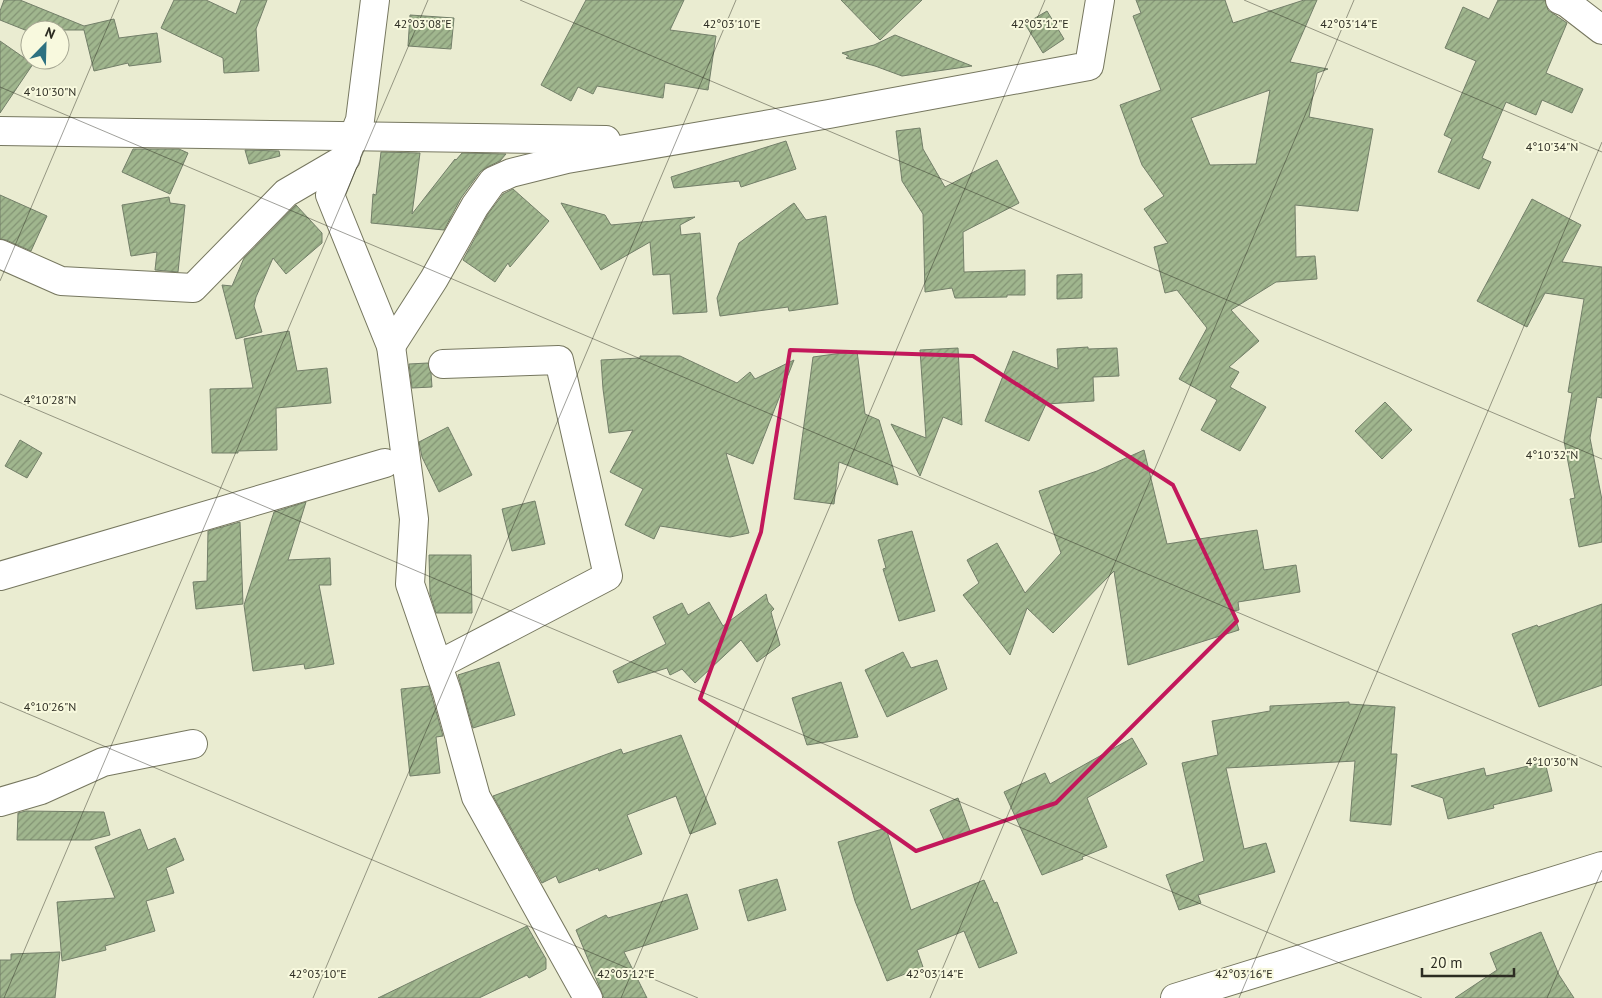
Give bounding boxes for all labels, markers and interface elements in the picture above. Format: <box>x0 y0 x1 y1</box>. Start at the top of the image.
text: 42°03'08"E <box>394 16 452 31</box>
text: 42°03'10"E <box>703 16 761 31</box>
text: 42°03'12"E <box>1011 16 1069 31</box>
text: 42°03'14"E <box>1320 16 1378 31</box>
north arrow <box>20 20 70 70</box>
text: N <box>42 23 58 43</box>
text: 4°10'30"N <box>24 84 76 99</box>
text: 4°10'34"N <box>1526 139 1578 154</box>
text: 4°10'28"N <box>24 392 76 407</box>
text: 4°10'32"N <box>1526 447 1578 462</box>
text: 4°10'26"N <box>24 699 76 714</box>
text: 4°10'30"N <box>1526 754 1578 769</box>
scale bar <box>1422 946 1514 978</box>
text: 20 m <box>1430 953 1463 972</box>
text: 42°03'10"E <box>289 966 347 981</box>
text: 42°03'12"E <box>597 966 655 981</box>
text: 42°03'14"E <box>906 966 964 981</box>
text: 42°03'16"E <box>1215 966 1273 981</box>

